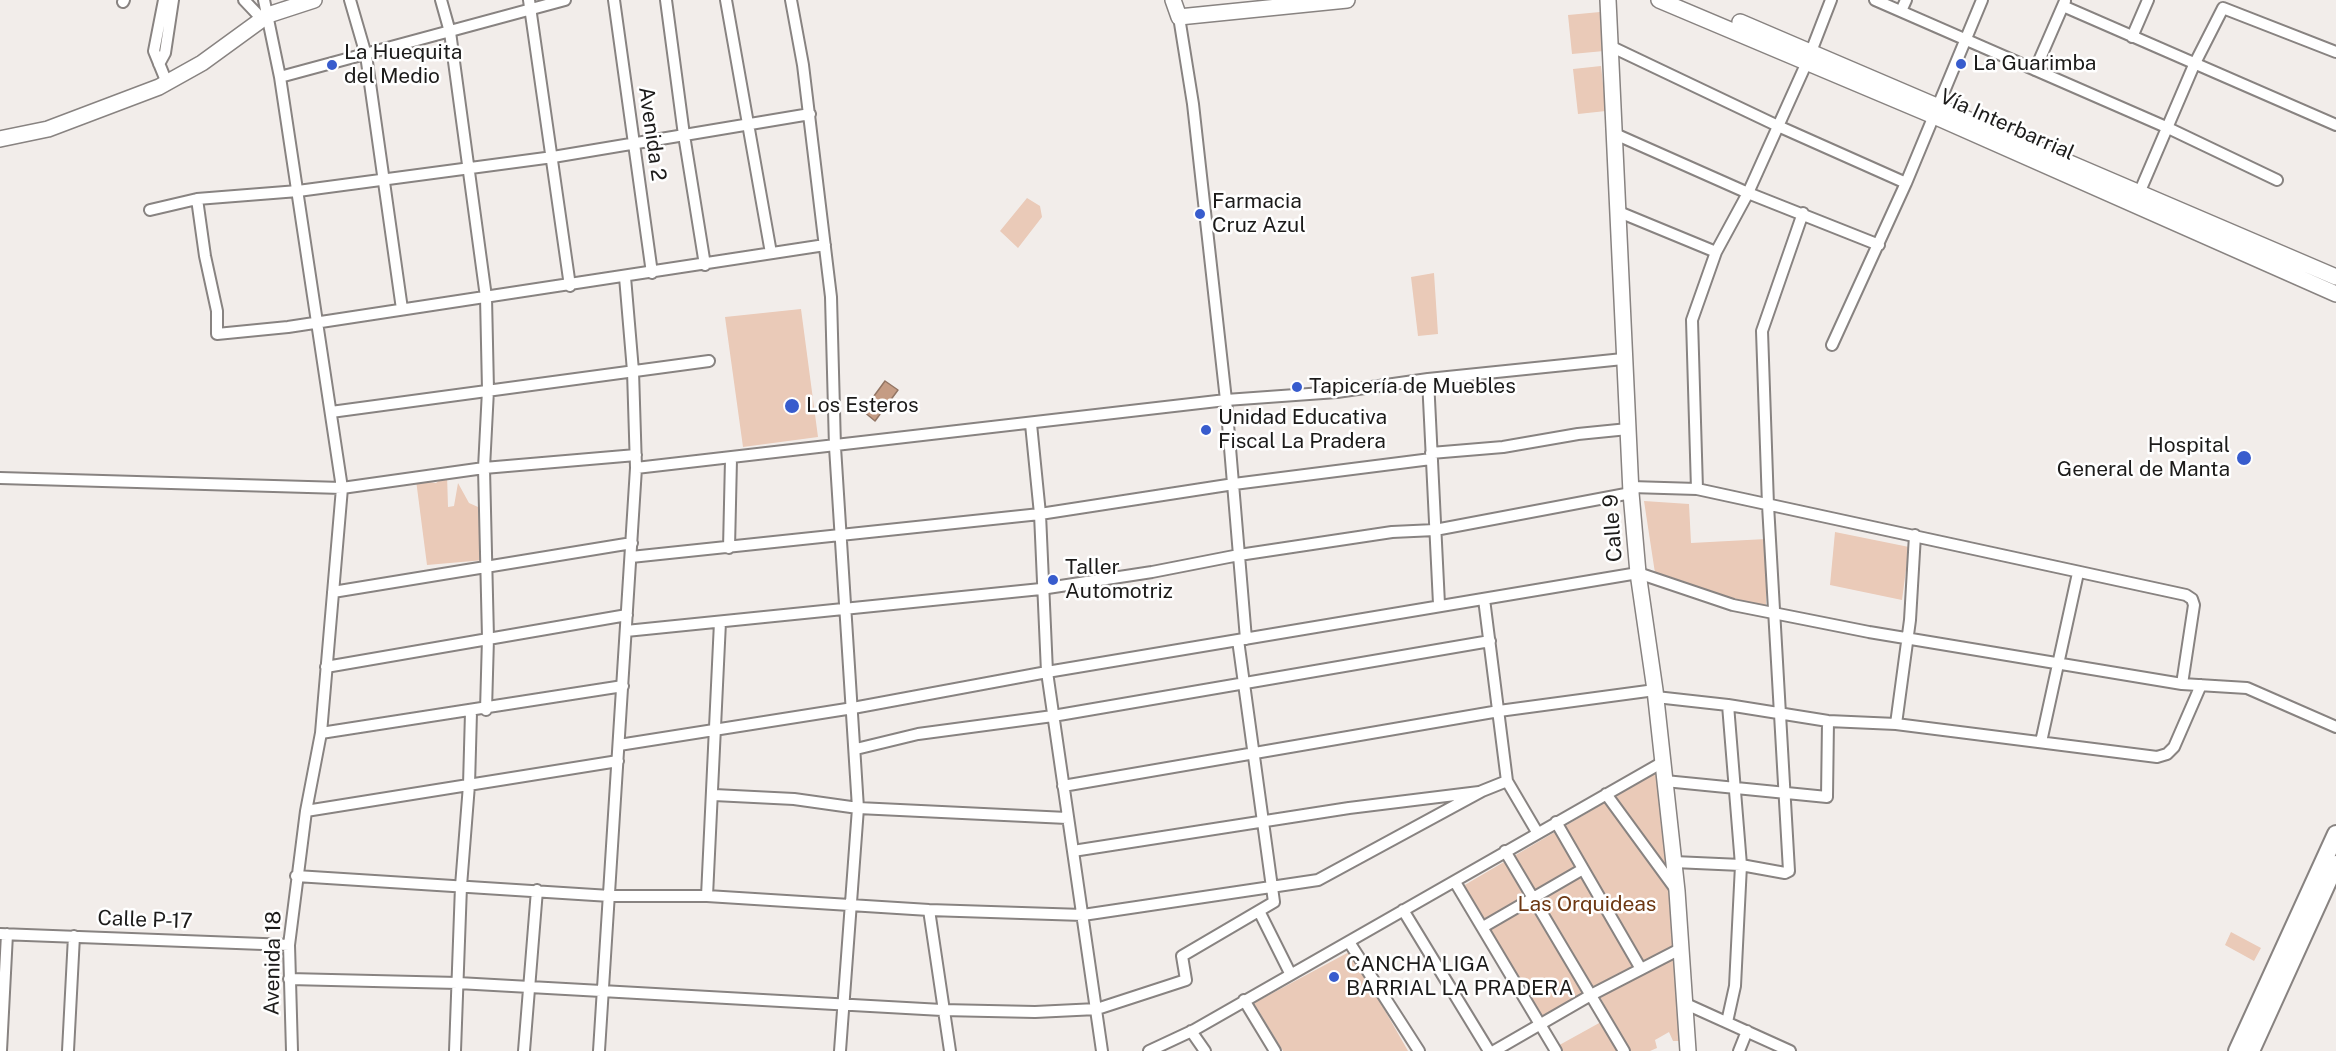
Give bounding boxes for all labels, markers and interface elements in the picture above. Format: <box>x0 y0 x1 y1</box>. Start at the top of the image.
place label: La Huequita del Medio <box>344 40 462 90</box>
place label: La Guarimba <box>1973 51 2096 77</box>
marker: La Guarimba <box>1954 57 1968 71</box>
marker: La Huequita del Medio <box>325 58 339 72</box>
street label: Vía Interbarrial <box>1936 84 2078 166</box>
street label: Avenida 2 <box>633 85 671 183</box>
place label: Farmacia Cruz Azul <box>1212 189 1306 239</box>
marker: Farmacia Cruz Azul <box>1193 207 1207 221</box>
place label: Tapicería de Muebles <box>1309 374 1516 400</box>
marker: Tapicería de Muebles <box>1290 380 1304 394</box>
place label: Los Esteros <box>806 393 919 419</box>
marker: Los Esteros <box>783 397 801 415</box>
place label: Unidad Educativa Fiscal La Pradera <box>1218 405 1387 455</box>
marker: Unidad Educativa Fiscal La Pradera <box>1199 423 1213 437</box>
place label: Hospital General de Manta <box>2057 433 2230 483</box>
marker: Hospital General de Manta <box>2235 449 2253 467</box>
street label: Calle 9 <box>1598 493 1628 563</box>
place label: Taller Automotriz <box>1065 555 1173 605</box>
marker: Taller Automotriz <box>1046 573 1060 587</box>
park label: Las Orquideas <box>1518 892 1656 918</box>
street label: Calle P-17 <box>97 906 193 934</box>
street label: Avenida 18 <box>259 910 287 1016</box>
place label: CANCHA LIGA BARRIAL LA PRADERA <box>1346 952 1573 1002</box>
marker: CANCHA LIGA BARRIAL LA PRADERA <box>1327 970 1341 984</box>

